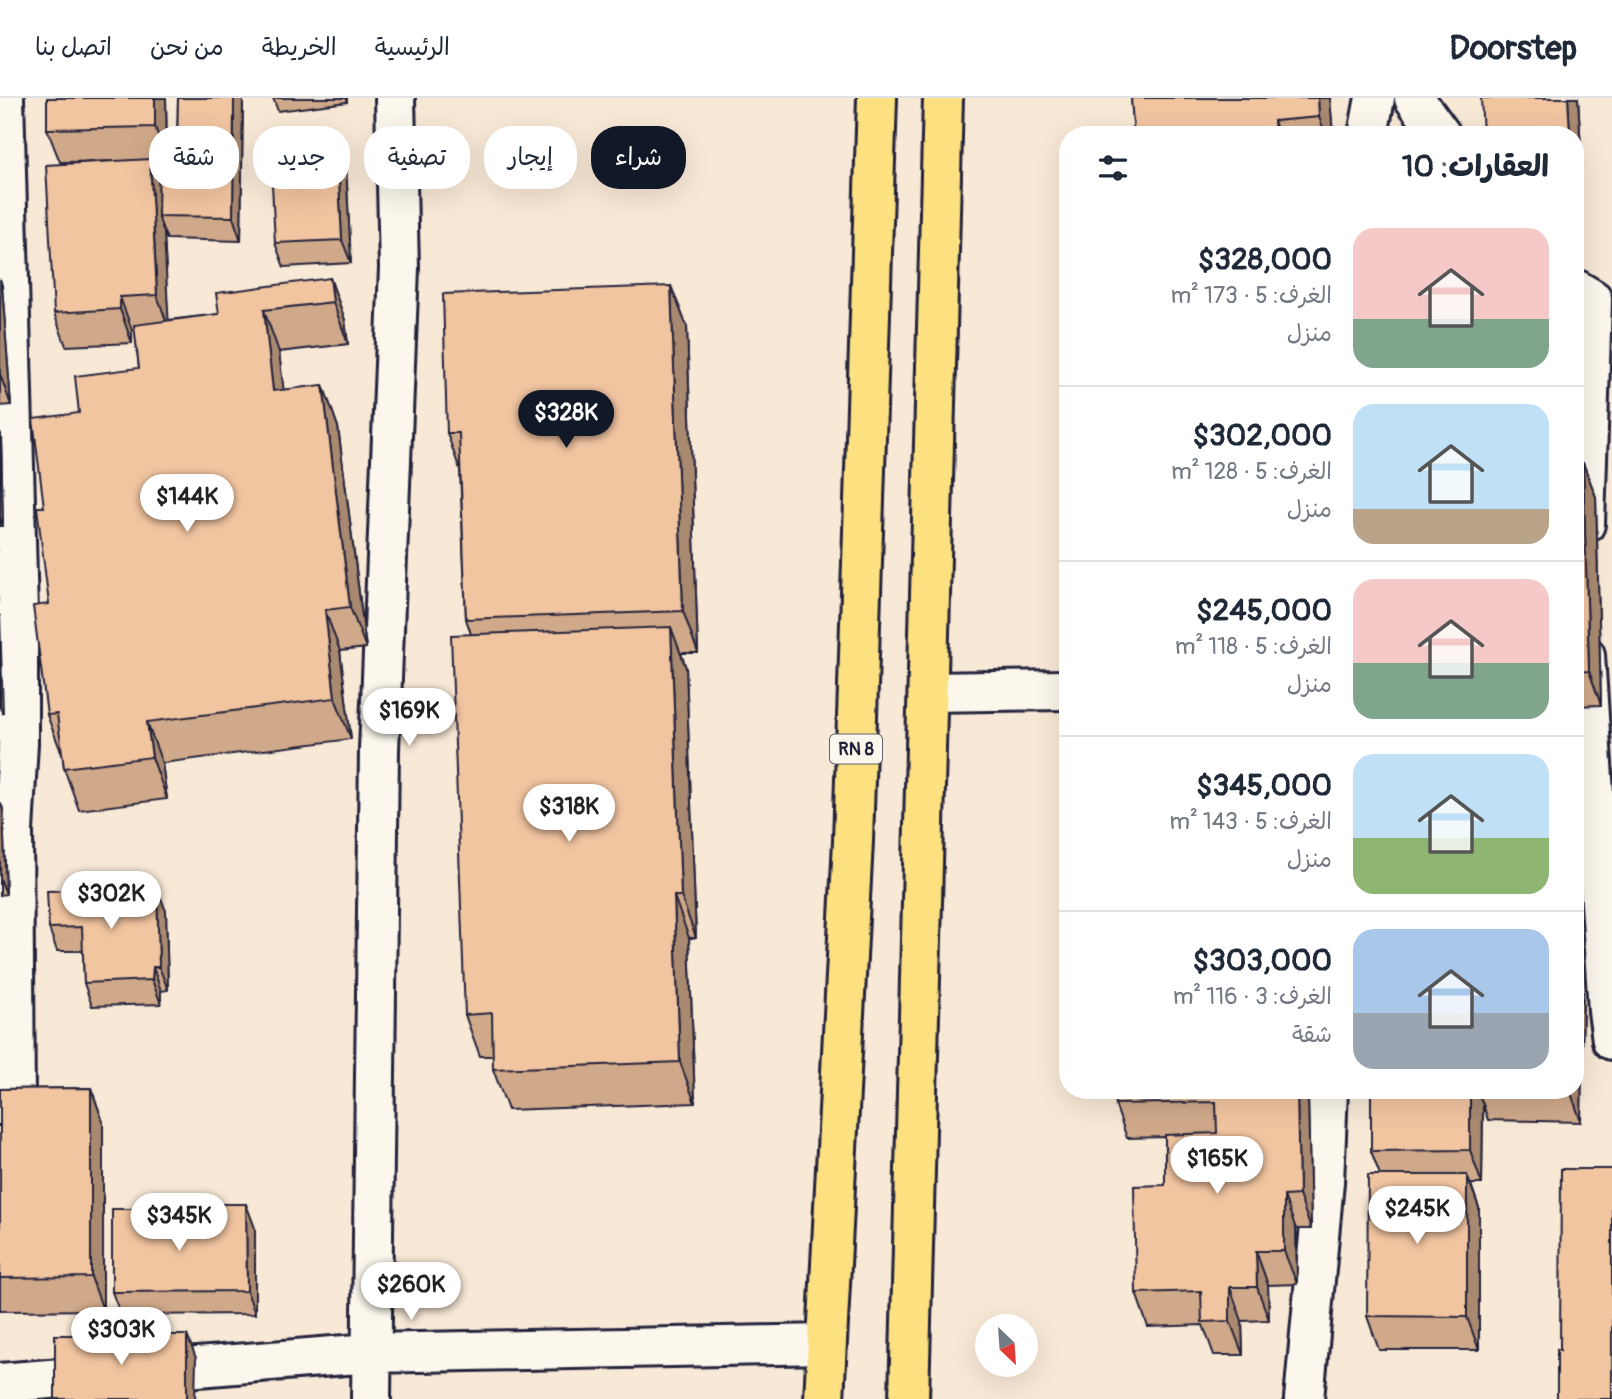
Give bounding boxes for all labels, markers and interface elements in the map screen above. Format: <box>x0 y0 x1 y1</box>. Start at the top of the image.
text: Doorstep <box>1449 28 1577 69</box>
text: اتصل بنا <box>35 33 112 62</box>
text: من نحن <box>150 33 224 62</box>
text: الخريطة <box>262 33 337 62</box>
text: الرئيسية <box>375 33 450 62</box>
chip: شقة <box>149 126 239 189</box>
chip: جديد <box>253 126 350 189</box>
chip: تصفية <box>364 126 470 189</box>
chip: إيجار <box>484 126 577 189</box>
chip: شراء <box>591 126 686 189</box>
text: العقارات: 10 <box>1402 148 1549 185</box>
icon: filters <box>1094 149 1132 187</box>
text: $328,000 <box>1198 241 1332 278</box>
icon: home <box>1409 256 1493 340</box>
text: الغرف: 5 · 173 m² <box>1171 281 1332 310</box>
text: منزل <box>1287 319 1332 348</box>
pin: $328K <box>517 390 615 450</box>
text: $328K <box>534 398 598 427</box>
text: $302,000 <box>1193 417 1332 454</box>
icon: home <box>1409 432 1493 516</box>
text: الغرف: 5 · 128 m² <box>1171 457 1332 486</box>
pin: $144K <box>138 474 236 534</box>
text: $144K <box>156 482 218 511</box>
text: منزل <box>1287 495 1332 524</box>
text: $245,000 <box>1196 592 1332 629</box>
icon: home <box>1409 607 1493 691</box>
text: الغرف: 5 · 118 m² <box>1175 632 1332 661</box>
text: منزل <box>1287 670 1332 699</box>
pin: $169K <box>360 688 458 748</box>
text: $169K <box>379 696 439 725</box>
road number: RN 8 <box>830 734 882 764</box>
text: $345,000 <box>1196 767 1332 804</box>
icon: home <box>1409 782 1493 866</box>
pin: $318K <box>520 784 618 844</box>
text: $318K <box>539 792 599 821</box>
text: الغرف: 5 · 143 m² <box>1169 807 1332 836</box>
text: منزل <box>1287 845 1332 874</box>
pin: $302K <box>62 872 160 931</box>
text: $302K <box>77 879 145 908</box>
text: $303,000 <box>1193 942 1332 979</box>
icon: home <box>1409 957 1493 1041</box>
text: الغرف: 3 · 116 m² <box>1173 982 1332 1011</box>
text: شقة <box>1292 1020 1332 1049</box>
pin: $165K <box>1168 1136 1266 1196</box>
text: $165K <box>1186 1144 1248 1173</box>
pin: $245K <box>1368 1186 1466 1246</box>
pin: $345K <box>130 1194 228 1253</box>
text: $245K <box>1385 1194 1450 1223</box>
text: $345K <box>147 1201 211 1230</box>
pin: $260K <box>362 1262 460 1322</box>
text: $260K <box>377 1270 445 1299</box>
pin: $303K <box>72 1308 170 1367</box>
north arrow <box>975 1314 1038 1377</box>
map controls <box>975 1314 1038 1377</box>
text: $303K <box>87 1315 155 1344</box>

